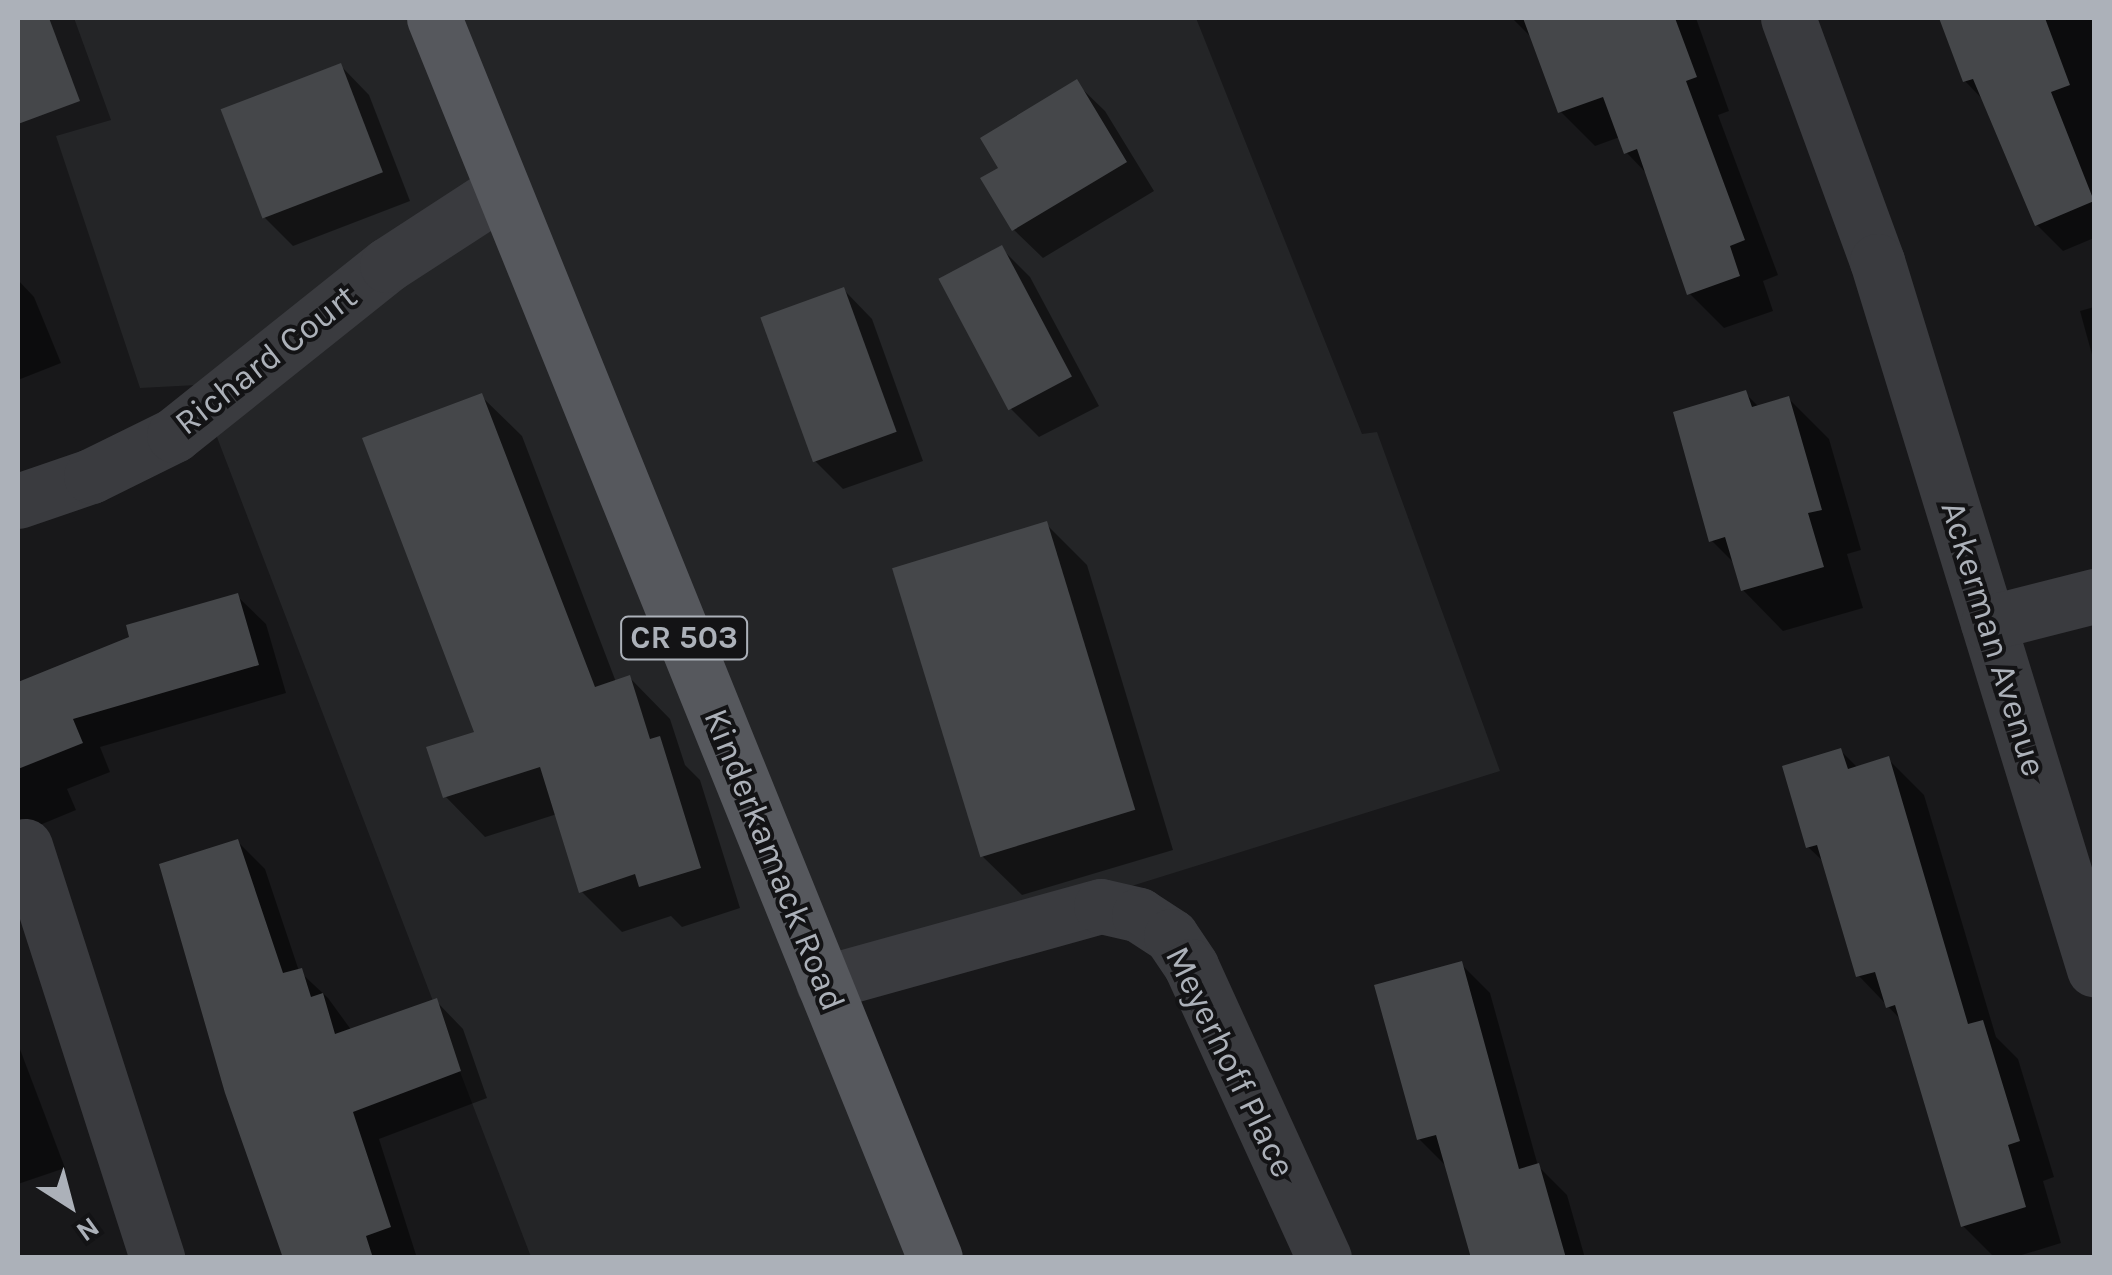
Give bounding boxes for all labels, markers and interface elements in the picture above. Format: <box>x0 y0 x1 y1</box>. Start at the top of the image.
street label: Richard Court <box>167 276 365 444</box>
street label: Ackerman Avenue <box>1931 497 2055 781</box>
road number: CR 503 <box>619 611 749 665</box>
street label: Kinderkamack Road <box>694 703 854 1017</box>
street label: Meyerhoff Place <box>1156 940 1304 1184</box>
north arrow <box>20 1155 120 1255</box>
text: N <box>70 1210 106 1249</box>

